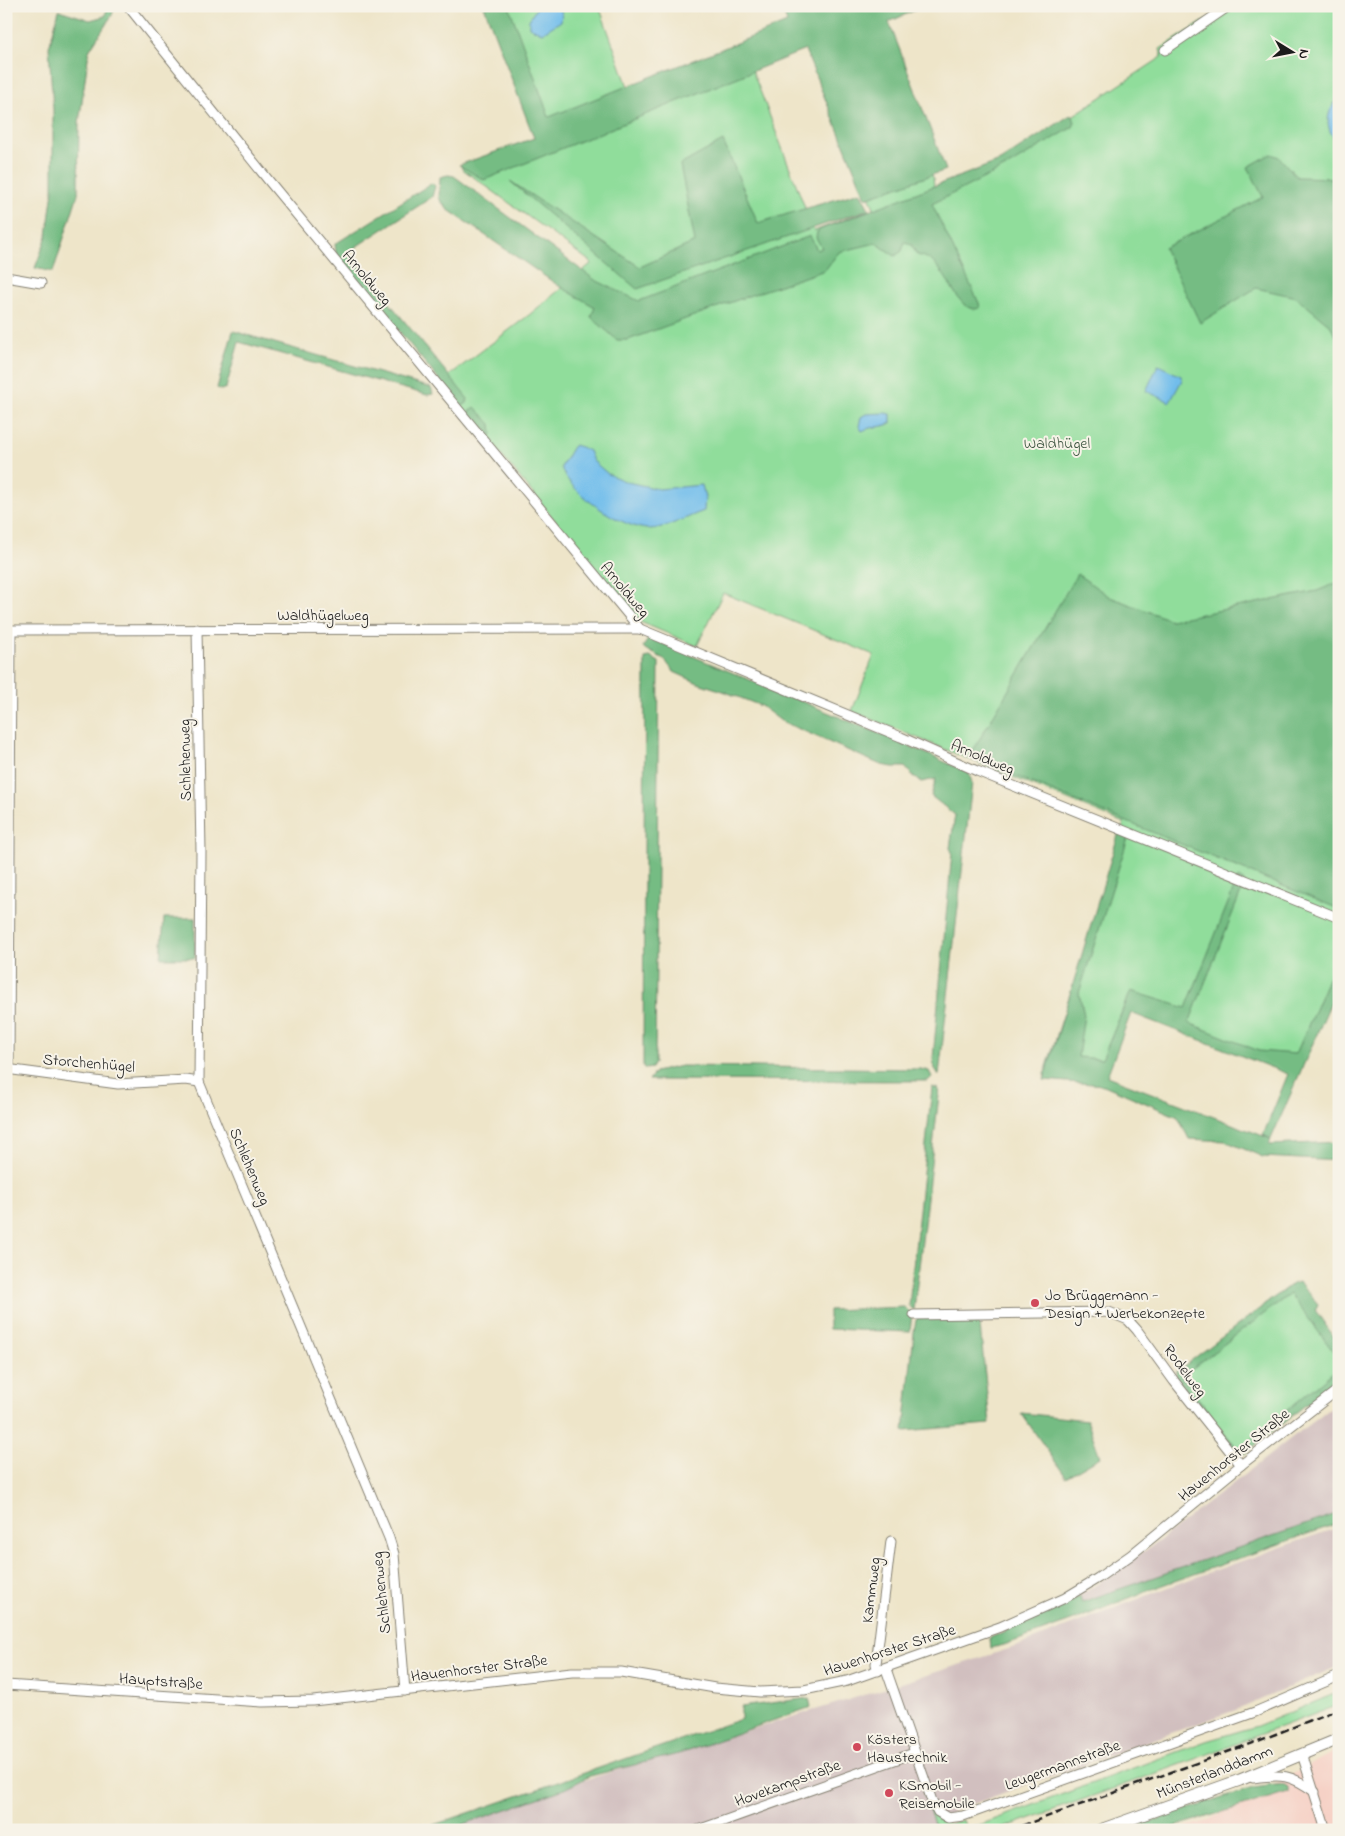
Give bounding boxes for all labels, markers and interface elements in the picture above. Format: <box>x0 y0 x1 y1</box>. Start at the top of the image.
north arrow <box>1268 28 1318 78</box>
text: N <box>1292 48 1314 60</box>
street label: Arnoldweg <box>336 245 397 312</box>
park label: Waldhügel <box>1024 432 1091 456</box>
street label: Arnoldweg <box>594 557 655 624</box>
street label: Waldhügelweg <box>277 604 369 628</box>
street label: Schlehenweg <box>173 719 199 801</box>
street label: Arnoldweg <box>947 734 1018 782</box>
street label: Storchenhügel <box>42 1048 136 1080</box>
street label: Schlehenweg <box>222 1124 276 1209</box>
place label: Jo Brüggemann - Design + Werbekonzepte <box>1044 1284 1206 1326</box>
marker: Jo Brüggemann - Design + Werbekonzepte <box>1029 1297 1041 1309</box>
street label: Rodelweg <box>1156 1340 1212 1403</box>
street label: Hauenhorster Straße <box>1173 1402 1296 1508</box>
street label: Schlehenweg <box>366 1551 398 1635</box>
street label: Kammweg <box>856 1556 888 1625</box>
street label: Hauenhorster Straße <box>821 1618 959 1684</box>
street label: Hauenhorster Straße <box>410 1649 550 1689</box>
street label: Hauptstraße <box>118 1667 204 1697</box>
place label: Kösters Haustechnik <box>867 1728 948 1770</box>
street label: Leugermannstraße <box>1002 1734 1124 1798</box>
street label: Münsterlanddamm <box>1153 1740 1276 1806</box>
marker: Kösters Haustechnik <box>851 1741 863 1753</box>
street label: Hovekampstraße <box>731 1753 845 1814</box>
place label: KSmobil - Reisemobile <box>899 1774 975 1816</box>
marker: KSmobil - Reisemobile <box>883 1787 895 1799</box>

